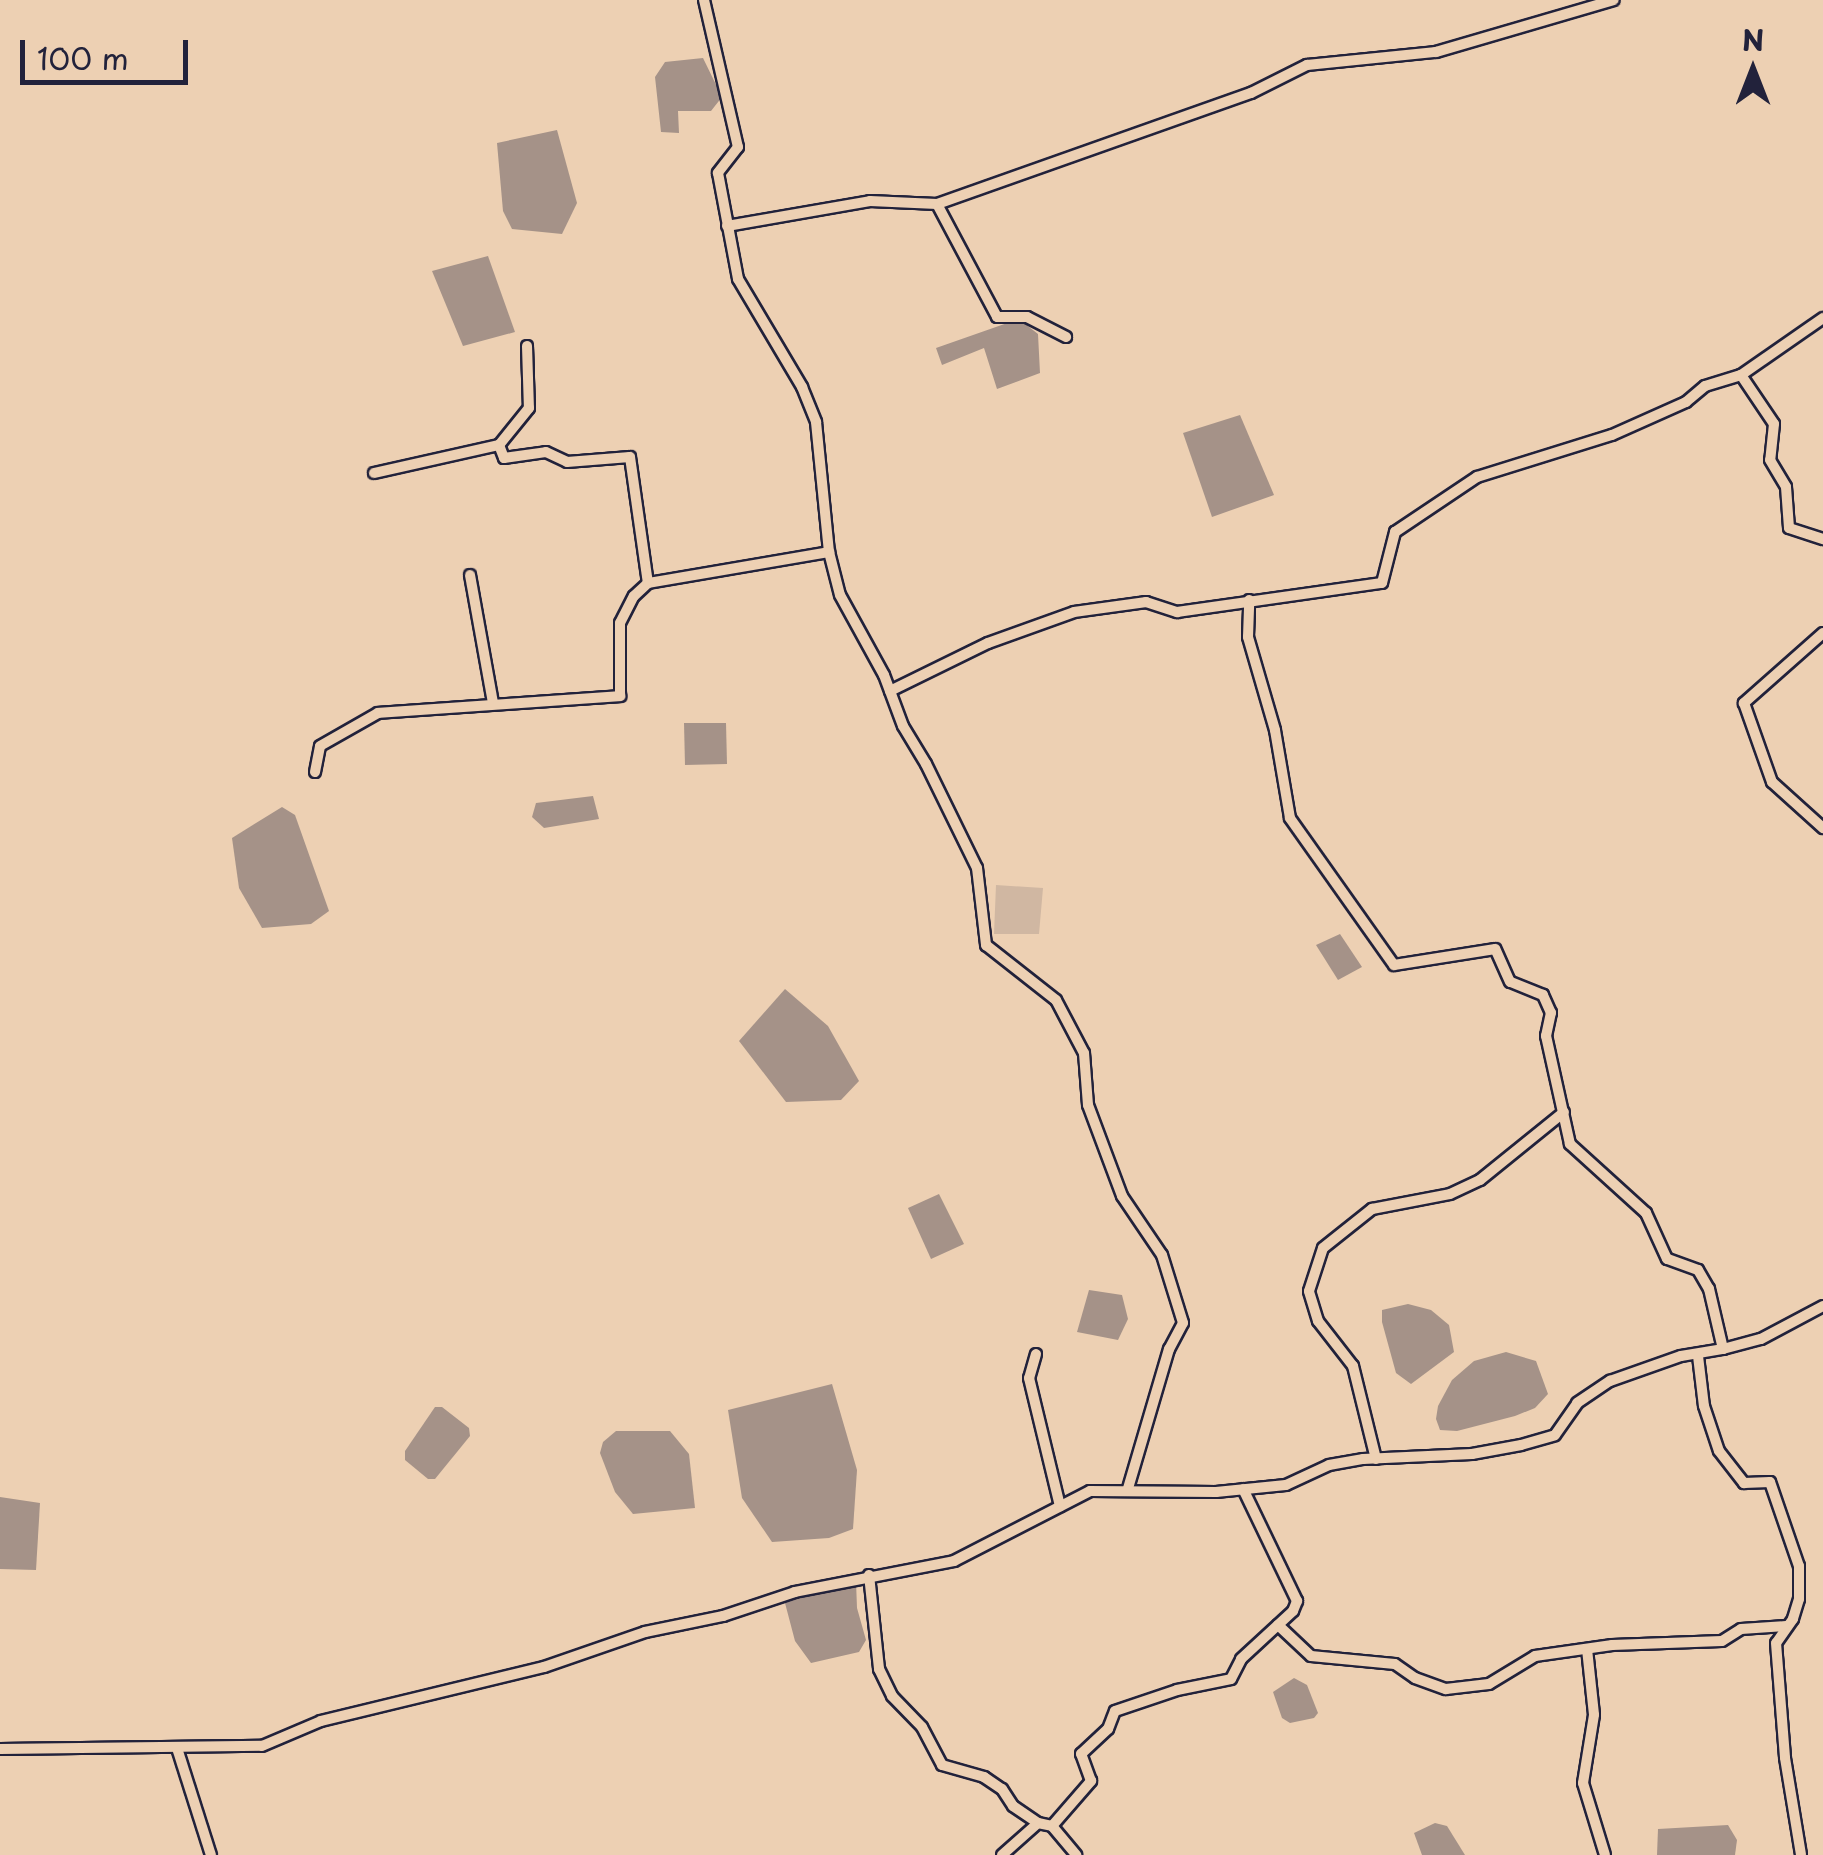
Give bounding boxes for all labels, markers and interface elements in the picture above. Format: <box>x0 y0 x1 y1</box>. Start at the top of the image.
text: N <box>1742 18 1764 61</box>
scale bar <box>25 20 192 82</box>
north arrow <box>1703 20 1803 120</box>
text: 100 m <box>37 35 129 80</box>

